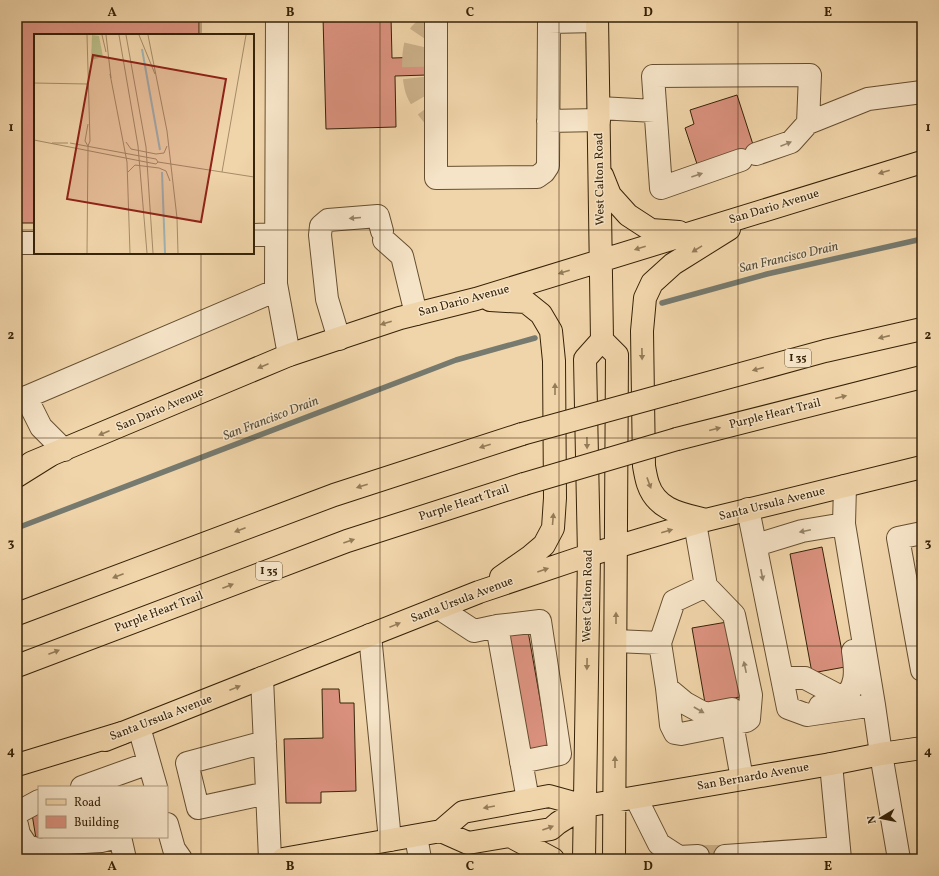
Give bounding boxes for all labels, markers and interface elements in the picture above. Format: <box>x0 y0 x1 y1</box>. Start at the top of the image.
text: A <box>107 4 117 22</box>
text: B <box>286 4 295 22</box>
text: C <box>466 4 474 22</box>
text: D <box>643 4 653 22</box>
text: E <box>824 4 832 22</box>
inset map <box>34 34 254 254</box>
text: 1 <box>8 119 14 137</box>
text: 1 <box>925 119 931 137</box>
street label: West Calton Road <box>591 132 609 226</box>
one-way arrow <box>780 140 792 146</box>
one-way arrow <box>878 169 890 175</box>
one-way arrow <box>692 172 704 178</box>
street label: San Dario Avenue <box>727 186 821 228</box>
one-way arrow <box>349 215 361 221</box>
water label: San Francisco Drain <box>738 238 841 278</box>
one-way arrow <box>634 245 646 251</box>
one-way arrow <box>691 245 703 252</box>
one-way arrow <box>558 269 570 275</box>
street label: San Dario Avenue <box>417 281 512 321</box>
one-way arrow <box>379 320 391 326</box>
text: 2 <box>8 327 15 345</box>
text: 2 <box>925 327 932 345</box>
one-way arrow <box>878 335 890 341</box>
one-way arrow <box>639 348 645 361</box>
road number: I 35 <box>785 349 811 367</box>
one-way arrow <box>257 363 269 369</box>
one-way arrow <box>752 367 764 373</box>
one-way arrow <box>552 382 558 395</box>
street label: San Dario Avenue <box>114 384 206 436</box>
water label: San Francisco Drain <box>221 392 322 446</box>
one-way arrow <box>835 394 847 400</box>
street label: Purple Heart Trail <box>727 395 823 433</box>
one-way arrow <box>709 426 721 432</box>
one-way arrow <box>99 430 110 436</box>
one-way arrow <box>584 437 590 450</box>
one-way arrow <box>479 443 491 449</box>
one-way arrow <box>646 478 652 490</box>
street label: Purple Heart Trail <box>417 481 512 525</box>
one-way arrow <box>355 483 367 489</box>
street label: Santa Ursula Avenue <box>717 483 827 525</box>
one-way arrow <box>550 513 557 525</box>
one-way arrow <box>233 528 245 534</box>
one-way arrow <box>662 528 674 534</box>
one-way arrow <box>799 528 812 534</box>
text: 3 <box>8 535 15 553</box>
text: 3 <box>925 535 932 553</box>
one-way arrow <box>344 538 356 544</box>
street label: West Calton Road <box>579 549 597 643</box>
road number: I 35 <box>256 562 282 580</box>
one-way arrow <box>538 567 550 573</box>
one-way arrow <box>759 569 765 581</box>
street label: Santa Ursula Avenue <box>408 573 516 627</box>
one-way arrow <box>111 574 123 580</box>
one-way arrow <box>222 583 234 589</box>
street label: Purple Heart Trail <box>112 588 206 636</box>
one-way arrow <box>613 611 619 624</box>
one-way arrow <box>390 622 402 628</box>
one-way arrow <box>48 648 60 654</box>
one-way arrow <box>584 658 590 671</box>
one-way arrow <box>742 661 748 673</box>
one-way arrow <box>230 685 242 691</box>
street label: Santa Ursula Avenue <box>107 691 215 745</box>
one-way arrow <box>693 707 705 714</box>
text: 4 <box>7 743 15 761</box>
text: 4 <box>924 743 932 761</box>
one-way arrow <box>612 755 618 768</box>
street label: San Bernardo Avenue <box>696 759 810 795</box>
legend <box>38 786 168 838</box>
text: Road <box>74 795 101 811</box>
north arrow <box>861 798 901 838</box>
one-way arrow <box>483 804 495 810</box>
text: N <box>865 814 881 825</box>
text: Building <box>74 815 119 831</box>
one-way arrow <box>543 825 555 831</box>
text: A <box>107 858 117 876</box>
text: B <box>286 858 295 876</box>
text: C <box>466 858 474 876</box>
text: D <box>643 858 653 876</box>
text: E <box>824 858 832 876</box>

